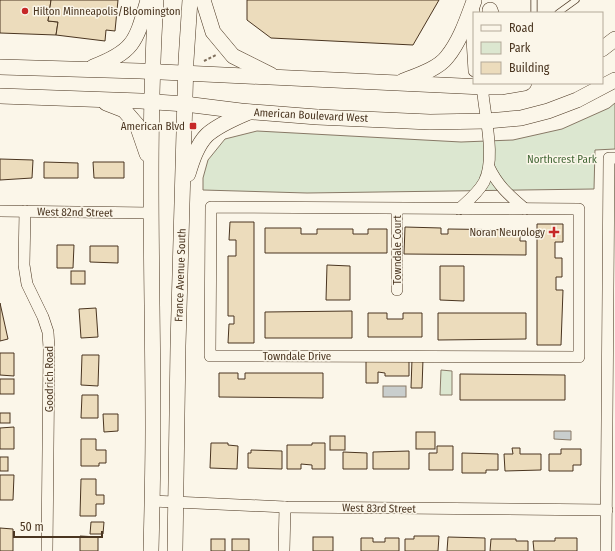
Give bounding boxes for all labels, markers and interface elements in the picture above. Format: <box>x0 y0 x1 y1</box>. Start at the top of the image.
place label: Hilton Minneapolis/Bloomington <box>33 5 181 18</box>
marker: Hilton Minneapolis/Bloomington <box>20 6 30 16</box>
legend <box>473 12 603 84</box>
text: Road <box>509 21 534 35</box>
text: Park <box>509 41 531 55</box>
text: Building <box>509 61 550 75</box>
street label: American Boulevard West <box>253 106 369 125</box>
place label: American Blvd <box>121 120 185 133</box>
marker: American Blvd <box>188 121 198 131</box>
park label: Northcrest Park <box>527 153 598 166</box>
street label: West 82nd Street <box>37 205 114 220</box>
street label: Towndale Court <box>391 215 404 285</box>
place label: Noran Neurology <box>469 226 545 239</box>
marker: Noran Neurology <box>548 226 560 238</box>
street label: France Avenue South <box>172 228 189 322</box>
street label: Goodrich Road <box>43 346 56 412</box>
street label: Towndale Drive <box>263 350 331 363</box>
street label: West 83rd Street <box>342 501 416 516</box>
scale bar <box>14 513 102 539</box>
text: 50 m <box>20 520 44 534</box>

